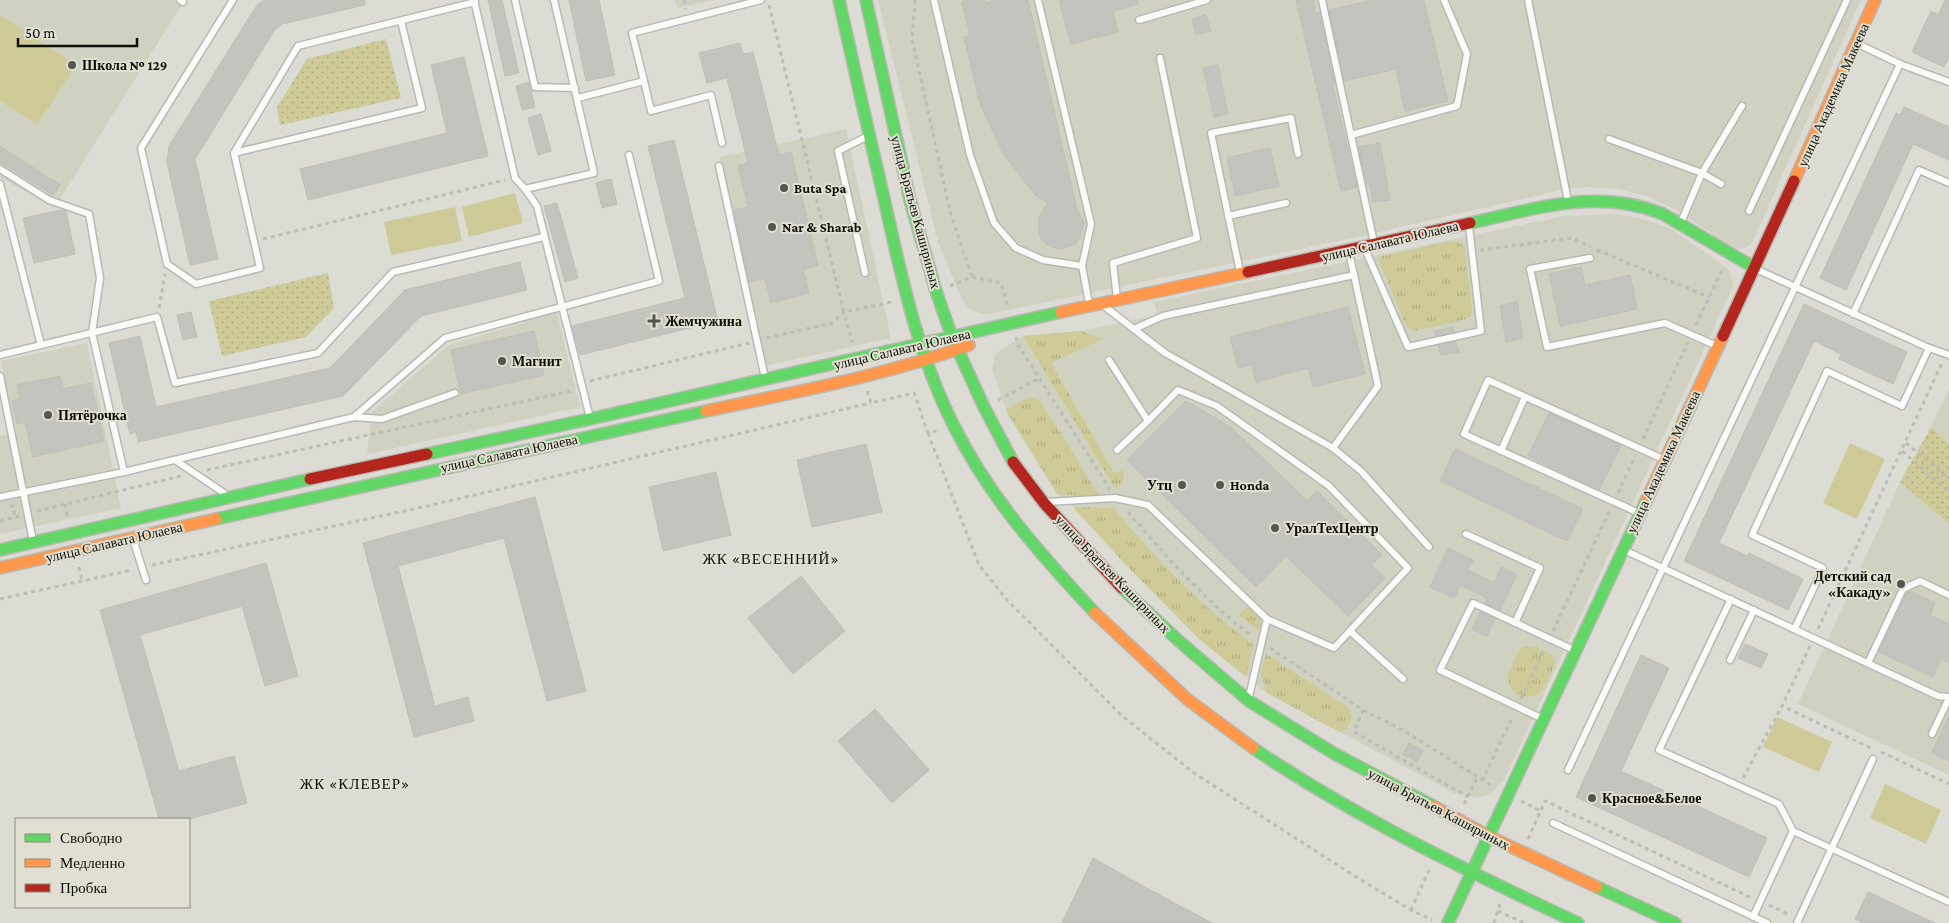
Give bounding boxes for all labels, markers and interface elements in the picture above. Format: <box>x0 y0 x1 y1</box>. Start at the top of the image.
scale bar <box>18 15 136 47</box>
street label: улица Академика Макеева <box>1794 20 1872 169</box>
text: 50 m <box>25 25 55 41</box>
place label: Школа № 129 <box>82 57 167 73</box>
marker: Школа № 129 <box>66 59 78 71</box>
street label: улица Братьев Кашириных <box>888 134 944 290</box>
place label: Buta Spa <box>794 180 846 196</box>
marker: Buta Spa <box>778 182 790 194</box>
street label: улица Салавата Юлаева <box>1320 217 1461 265</box>
place label: Nar & Sharab <box>782 219 862 235</box>
marker: Nar & Sharab <box>766 221 778 233</box>
place label: Жемчужина <box>665 313 742 329</box>
marker: Жемчужина <box>647 314 661 328</box>
street label: улица Салавата Юлаева <box>832 325 973 373</box>
place label: Магнит <box>512 353 562 369</box>
marker: Магнит <box>496 355 508 367</box>
street label: улица Академика Макеева <box>1623 387 1703 536</box>
place label: Пятёрочка <box>58 407 127 423</box>
marker: Пятёрочка <box>42 409 54 421</box>
street label: улица Салавата Юлаева <box>439 430 580 475</box>
place label: Утц <box>1147 477 1172 493</box>
place label: Honda <box>1230 477 1270 493</box>
marker: Утц <box>1176 479 1188 491</box>
marker: Honda <box>1214 479 1226 491</box>
street label: улица Братьев Кашириных <box>1052 512 1174 636</box>
street label: улица Салавата Юлаева <box>44 518 185 566</box>
place label: УралТехЦентр <box>1285 520 1379 536</box>
marker: УралТехЦентр <box>1269 522 1281 534</box>
district label: ЖК «ВЕСЕННИЙ» <box>702 551 840 567</box>
place label: Детский сад «Какаду» <box>1814 568 1891 600</box>
marker: Детский сад «Какаду» <box>1895 578 1907 590</box>
street label: улица Братьев Кашириных <box>1365 765 1513 853</box>
district label: ЖК «КЛЕВЕР» <box>300 776 410 792</box>
place label: Красное&Белое <box>1602 790 1702 806</box>
marker: Красное&Белое <box>1586 792 1598 804</box>
legend <box>15 818 190 908</box>
text: Свободно <box>60 830 122 846</box>
text: Медленно <box>60 855 125 871</box>
text: Пробка <box>60 880 108 896</box>

